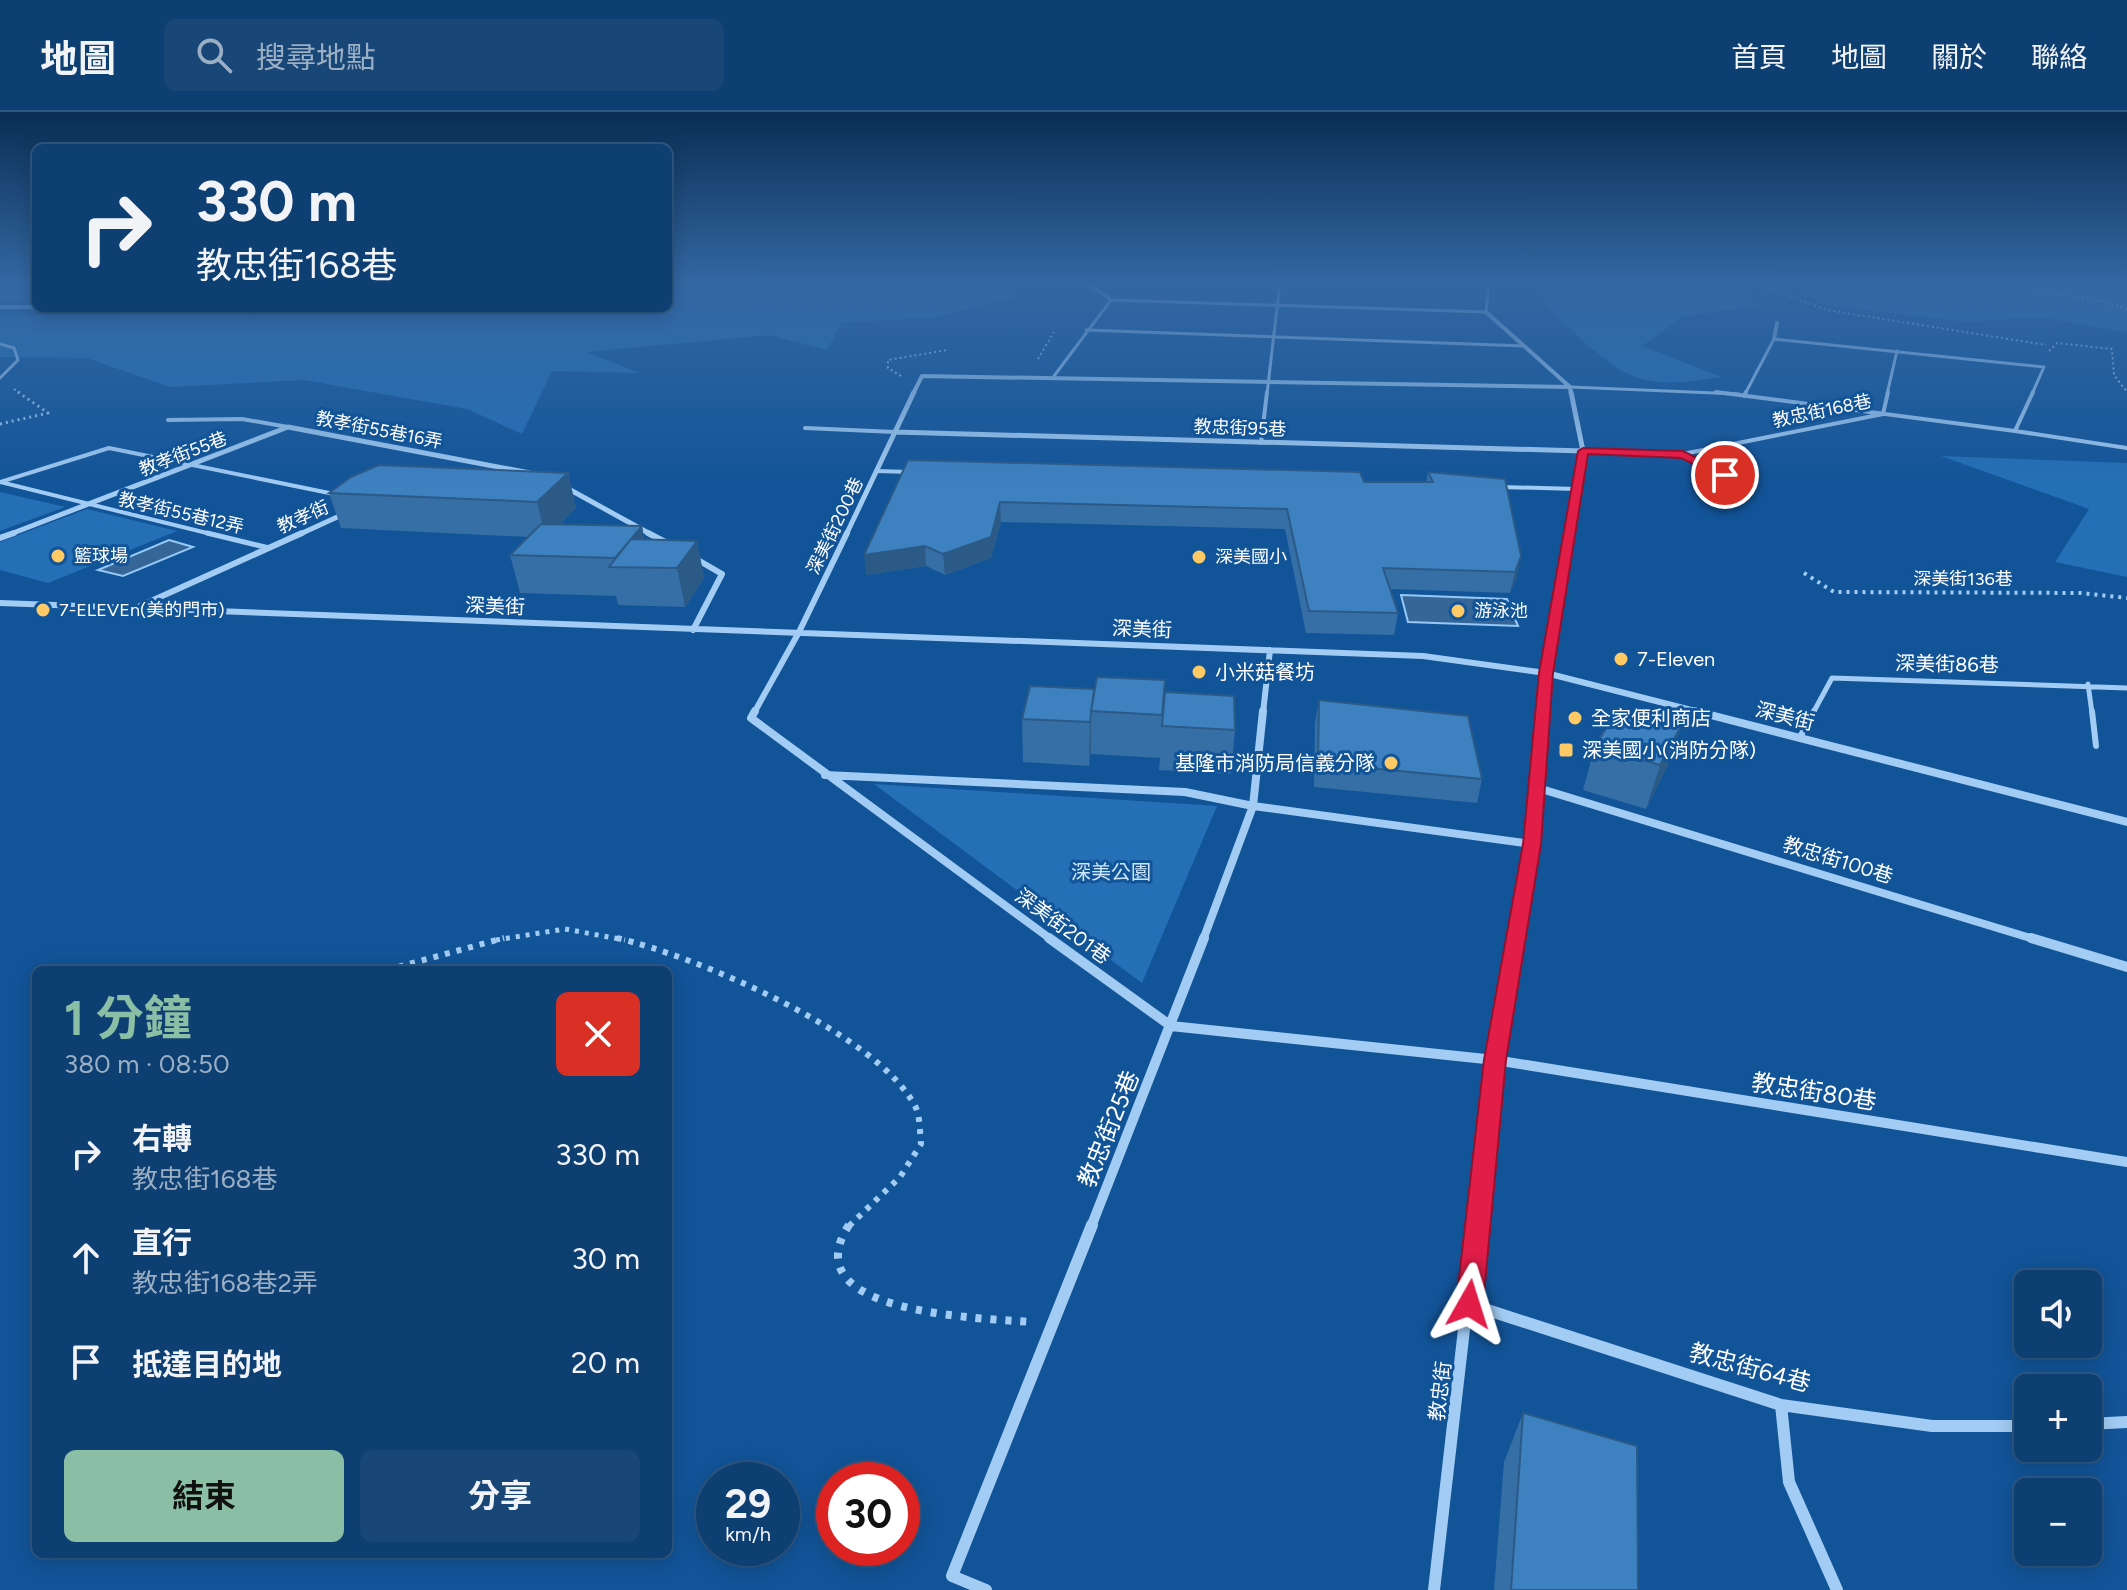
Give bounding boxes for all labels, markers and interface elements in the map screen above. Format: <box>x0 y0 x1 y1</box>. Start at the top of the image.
search box <box>164 19 724 91</box>
icon: search <box>192 33 236 77</box>
text: 地圖 <box>40 36 116 82</box>
text: 搜尋地點 <box>256 39 376 76</box>
text: 首頁 <box>1731 40 1787 74</box>
text: 地圖 <box>1831 40 1887 74</box>
text: 關於 <box>1931 40 1987 74</box>
text: 聯絡 <box>2031 40 2087 74</box>
text: 330 m <box>196 168 357 235</box>
icon: right <box>64 176 168 280</box>
text: 教忠街168巷 <box>196 244 397 287</box>
street label: 教忠街168巷 <box>1770 390 1874 432</box>
street label: 教孝街55巷16弄 <box>314 407 444 453</box>
street label: 教忠街95巷 <box>1193 415 1287 441</box>
street label: 教孝街55巷 <box>136 427 230 481</box>
pin <box>1691 441 1759 509</box>
icon: arrive <box>1703 453 1747 497</box>
street label: 深美街200巷 <box>802 474 868 578</box>
street label: 教孝街55巷12弄 <box>116 488 246 538</box>
street label: 教孝街 <box>274 496 332 538</box>
place label: 籃球場 <box>74 545 128 567</box>
place label: 深美國小 <box>1215 546 1287 568</box>
marker: 籃球場 <box>49 547 67 565</box>
marker: 深美國小 <box>1190 548 1208 566</box>
street label: 深美街136巷 <box>1913 568 2013 590</box>
street label: 深美街 <box>465 593 525 619</box>
place label: 7-ELEVEn(美的門市) <box>59 599 225 621</box>
place label: 游泳池 <box>1474 600 1528 622</box>
marker: 7-ELEVEn(美的門市) <box>34 601 52 619</box>
marker: 游泳池 <box>1449 602 1467 620</box>
street label: 深美街 <box>1112 616 1172 642</box>
place label: 7-Eleven <box>1637 647 1715 671</box>
marker: 7-Eleven <box>1612 650 1630 668</box>
street label: 深美街86巷 <box>1895 651 1999 677</box>
place label: 小米菇餐坊 <box>1215 660 1315 684</box>
marker: 小米菇餐坊 <box>1190 663 1208 681</box>
street label: 深美街 <box>1753 697 1817 735</box>
place label: 全家便利商店 <box>1591 706 1711 730</box>
marker: 全家便利商店 <box>1566 709 1584 727</box>
place label: 深美國小(消防分隊) <box>1582 738 1756 762</box>
marker: 深美國小(消防分隊) <box>1557 741 1575 759</box>
place label: 基隆市消防局信義分隊 <box>1175 751 1375 775</box>
marker: 基隆市消防局信義分隊 <box>1382 754 1400 772</box>
street label: 教忠街100巷 <box>1780 832 1896 888</box>
park label: 深美公園 <box>1071 860 1151 884</box>
street label: 深美街201巷 <box>1011 883 1115 969</box>
text: 1 分鐘 <box>64 989 192 1047</box>
button: close <box>556 992 640 1076</box>
text: 380 m · 08:50 <box>64 1048 230 1080</box>
street label: 教忠街25巷 <box>1072 1066 1145 1191</box>
street label: 教忠街80巷 <box>1750 1067 1879 1116</box>
text: 右轉 <box>132 1120 192 1157</box>
icon: right <box>64 1132 108 1176</box>
text: 330 m <box>555 1136 640 1173</box>
text: 教忠街168巷 <box>132 1163 277 1195</box>
text: 直行 <box>132 1224 192 1261</box>
icon: ahead <box>64 1236 108 1280</box>
text: 30 m <box>572 1240 640 1277</box>
position arrow <box>1427 1262 1511 1346</box>
text: 教忠街168巷2弄 <box>132 1267 318 1299</box>
map controls <box>2014 1270 2102 1566</box>
button: sound <box>2014 1270 2102 1358</box>
street label: 教忠街64巷 <box>1686 1337 1814 1398</box>
icon: arrive <box>64 1340 108 1384</box>
text: 20 m <box>571 1344 640 1381</box>
text: 抵達目的地 <box>132 1346 282 1383</box>
street label: 教忠街 <box>1424 1360 1456 1422</box>
button: + <box>2014 1374 2102 1462</box>
button: 結束 <box>64 1450 344 1542</box>
button: 分享 <box>360 1450 640 1542</box>
speed limit sign: 30 <box>816 1462 920 1566</box>
button: − <box>2014 1478 2102 1566</box>
text: 29 <box>725 1480 771 1528</box>
text: km/h <box>725 1522 771 1546</box>

